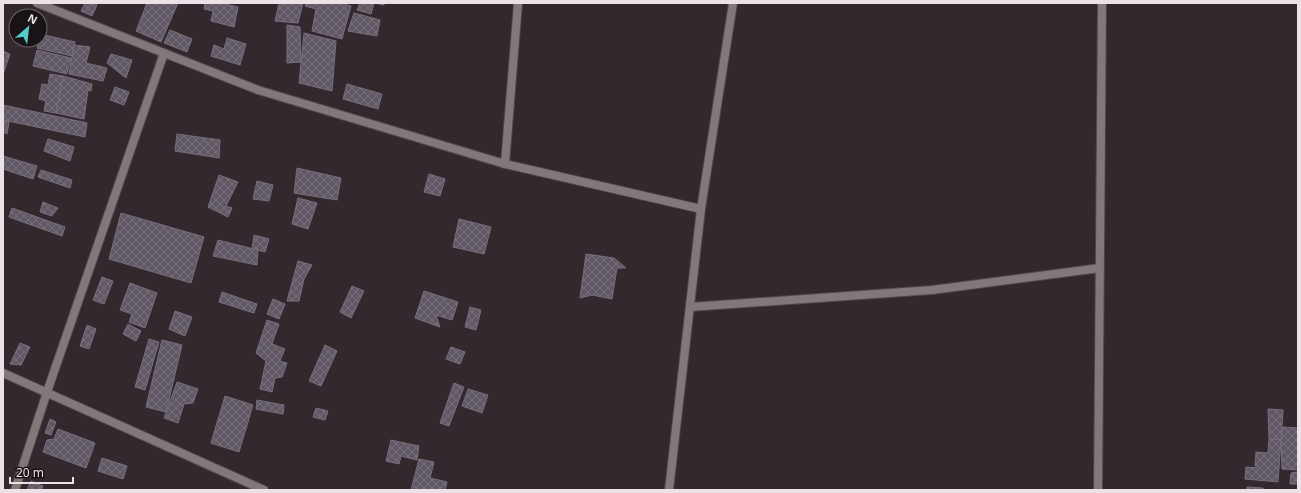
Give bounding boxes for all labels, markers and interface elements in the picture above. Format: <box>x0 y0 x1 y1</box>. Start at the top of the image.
north arrow <box>8 8 48 48</box>
text: N <box>25 10 40 27</box>
scale bar <box>10 459 73 485</box>
text: 20 m <box>16 464 44 481</box>

